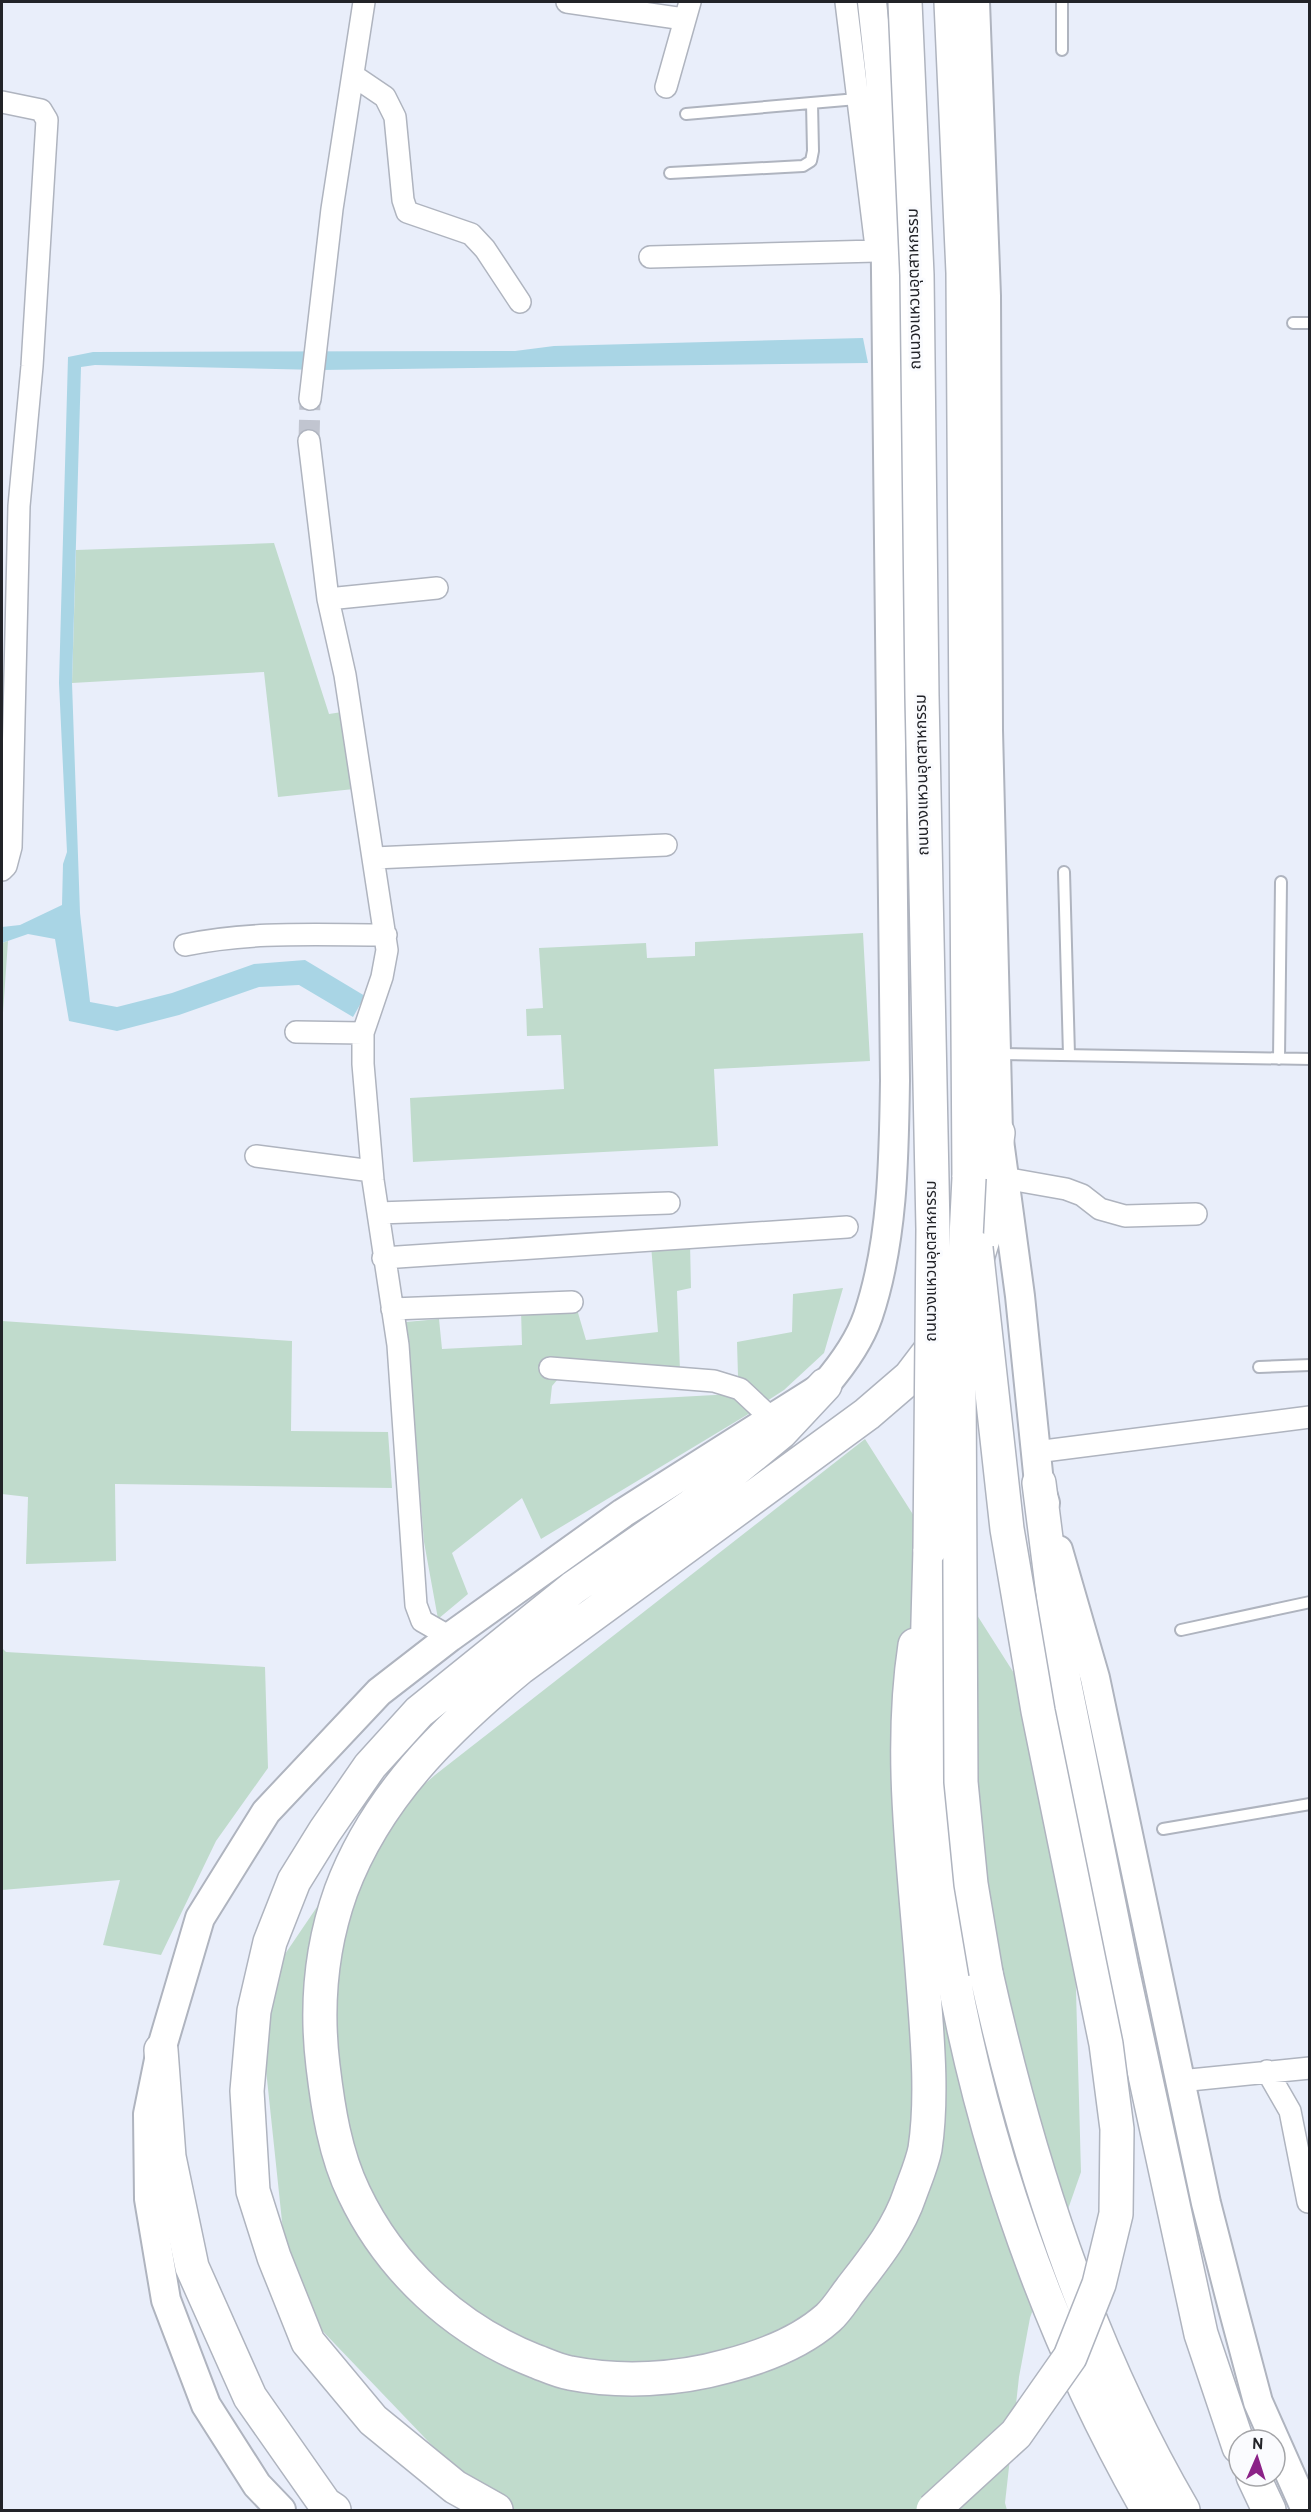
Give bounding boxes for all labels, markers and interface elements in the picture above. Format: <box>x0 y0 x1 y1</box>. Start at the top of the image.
street label: ถนนวงแหวนอุตสาหกรรม <box>904 208 926 370</box>
street label: ถนนวงแหวนอุตสาหกรรม <box>912 694 934 856</box>
street label: ถนนวงแหวนอุตสาหกรรม <box>922 1180 942 1342</box>
north arrow <box>1227 2428 1287 2488</box>
text: N <box>1251 2435 1264 2455</box>

